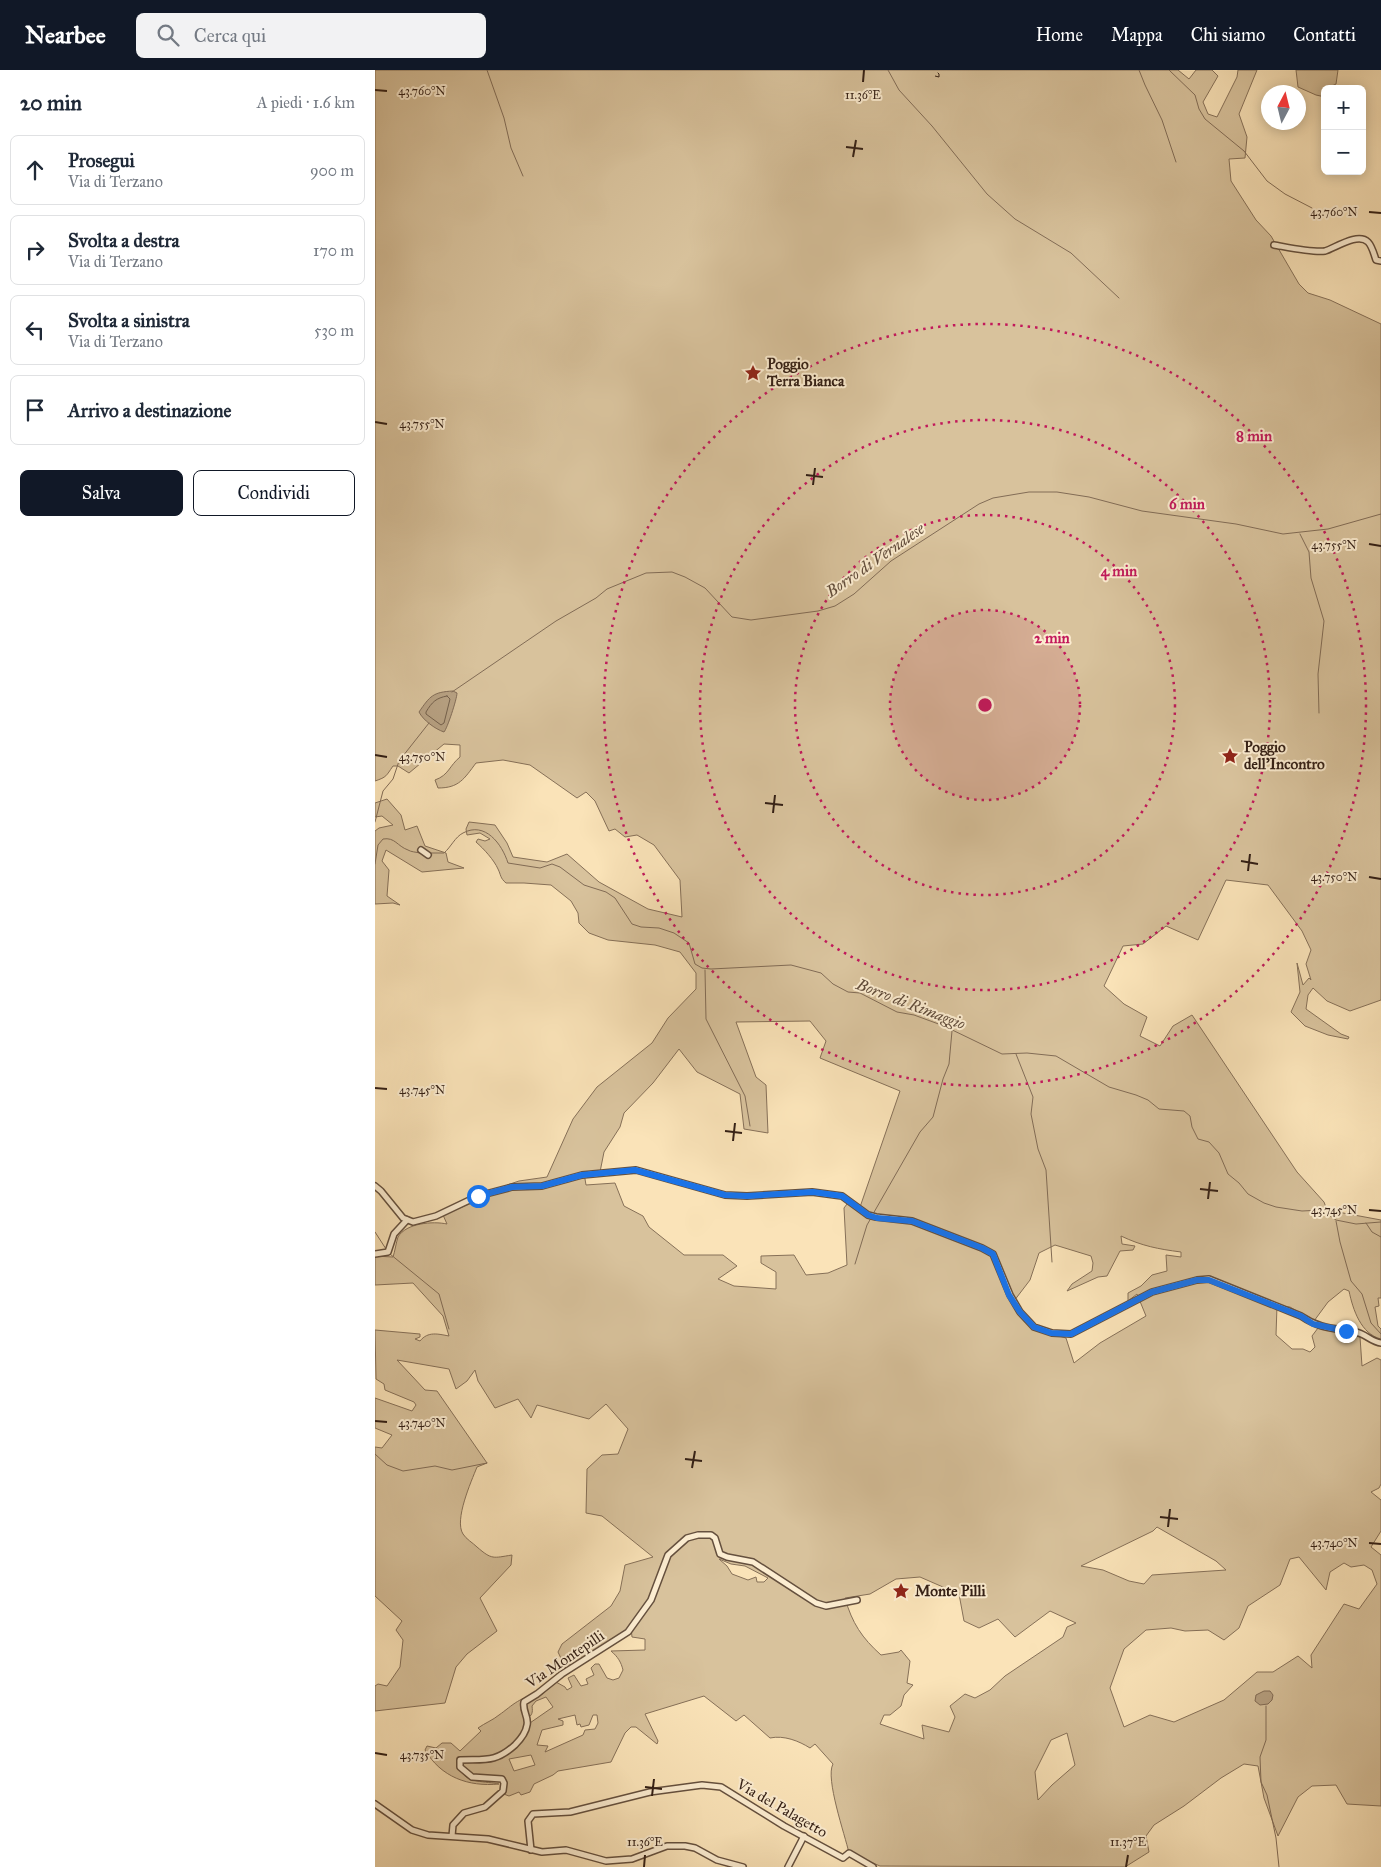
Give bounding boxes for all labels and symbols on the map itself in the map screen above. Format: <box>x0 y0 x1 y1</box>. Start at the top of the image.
text: 43.760°N <box>398 84 446 98</box>
north arrow <box>1261 85 1306 130</box>
text: 11.36°E <box>845 88 881 102</box>
text: 43.760°N <box>1310 205 1358 219</box>
place label: Poggio Terra Bianca <box>766 355 845 390</box>
place icon: Poggio Terra Bianca <box>743 363 763 383</box>
text: 43.755°N <box>399 417 445 431</box>
text: 8 min <box>1236 427 1273 445</box>
text: 6 min <box>1169 495 1206 513</box>
water label: Borro di Vernalese <box>821 518 929 602</box>
text: 43.755°N <box>1311 538 1357 552</box>
text: 4 min <box>1101 562 1138 581</box>
text: 2 min <box>1034 629 1071 647</box>
centre of rings <box>976 696 994 714</box>
place label: Poggio dell'Incontro <box>1244 738 1325 773</box>
place icon: Poggio dell'Incontro <box>1220 746 1240 766</box>
text: 43.750°N <box>399 750 445 764</box>
text: 43.750°N <box>1311 870 1357 884</box>
water label: Borro di Rimaggio <box>853 974 968 1033</box>
text: 43.745°N <box>399 1083 445 1097</box>
route start <box>467 1185 490 1208</box>
text: 43.745°N <box>1311 1203 1357 1217</box>
route end <box>1335 1320 1358 1343</box>
text: 43.740°N <box>398 1416 446 1430</box>
text: 43.740°N <box>1310 1536 1358 1550</box>
place icon: Monte Pilli <box>891 1581 911 1601</box>
place label: Monte Pilli <box>915 1582 987 1600</box>
street label: Via Montepilli <box>522 1626 608 1692</box>
text: 43.735°N <box>400 1748 444 1762</box>
street label: Via del Palagetto <box>733 1774 831 1841</box>
text: 11.36°E <box>627 1835 663 1849</box>
text: 11.37°E <box>1110 1835 1146 1849</box>

